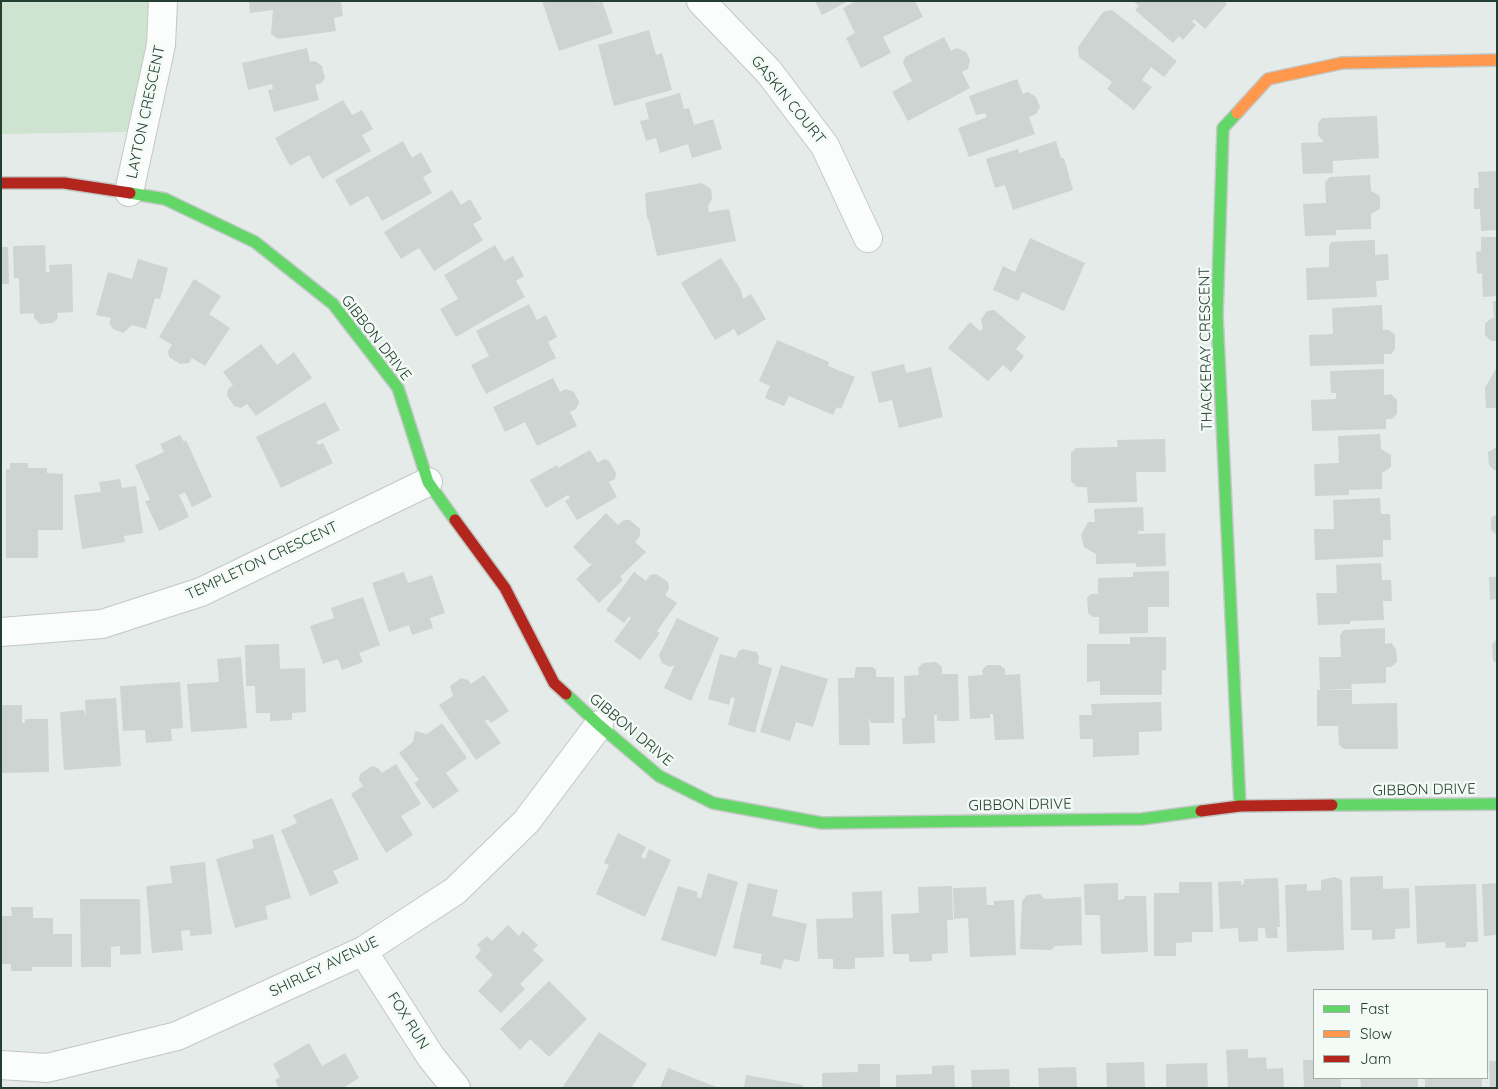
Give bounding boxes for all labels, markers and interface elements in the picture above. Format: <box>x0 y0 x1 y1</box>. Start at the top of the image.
street label: LAYTON CRESCENT <box>123 44 169 180</box>
street label: GASKIN COURT <box>747 52 829 148</box>
street label: THACKERAY CRESCENT <box>1196 267 1216 431</box>
street label: GIBBON DRIVE <box>337 292 415 384</box>
street label: TEMPLETON CRESCENT <box>183 518 341 604</box>
street label: GIBBON DRIVE <box>586 690 676 770</box>
street label: GIBBON DRIVE <box>1372 780 1476 800</box>
street label: GIBBON DRIVE <box>968 795 1072 815</box>
street label: SHIRLEY AVENUE <box>267 933 381 1001</box>
street label: FOX RUN <box>383 989 433 1053</box>
legend <box>1313 989 1488 1079</box>
text: Fast <box>1360 999 1389 1018</box>
text: Slow <box>1360 1024 1392 1043</box>
text: Jam <box>1360 1049 1391 1068</box>

